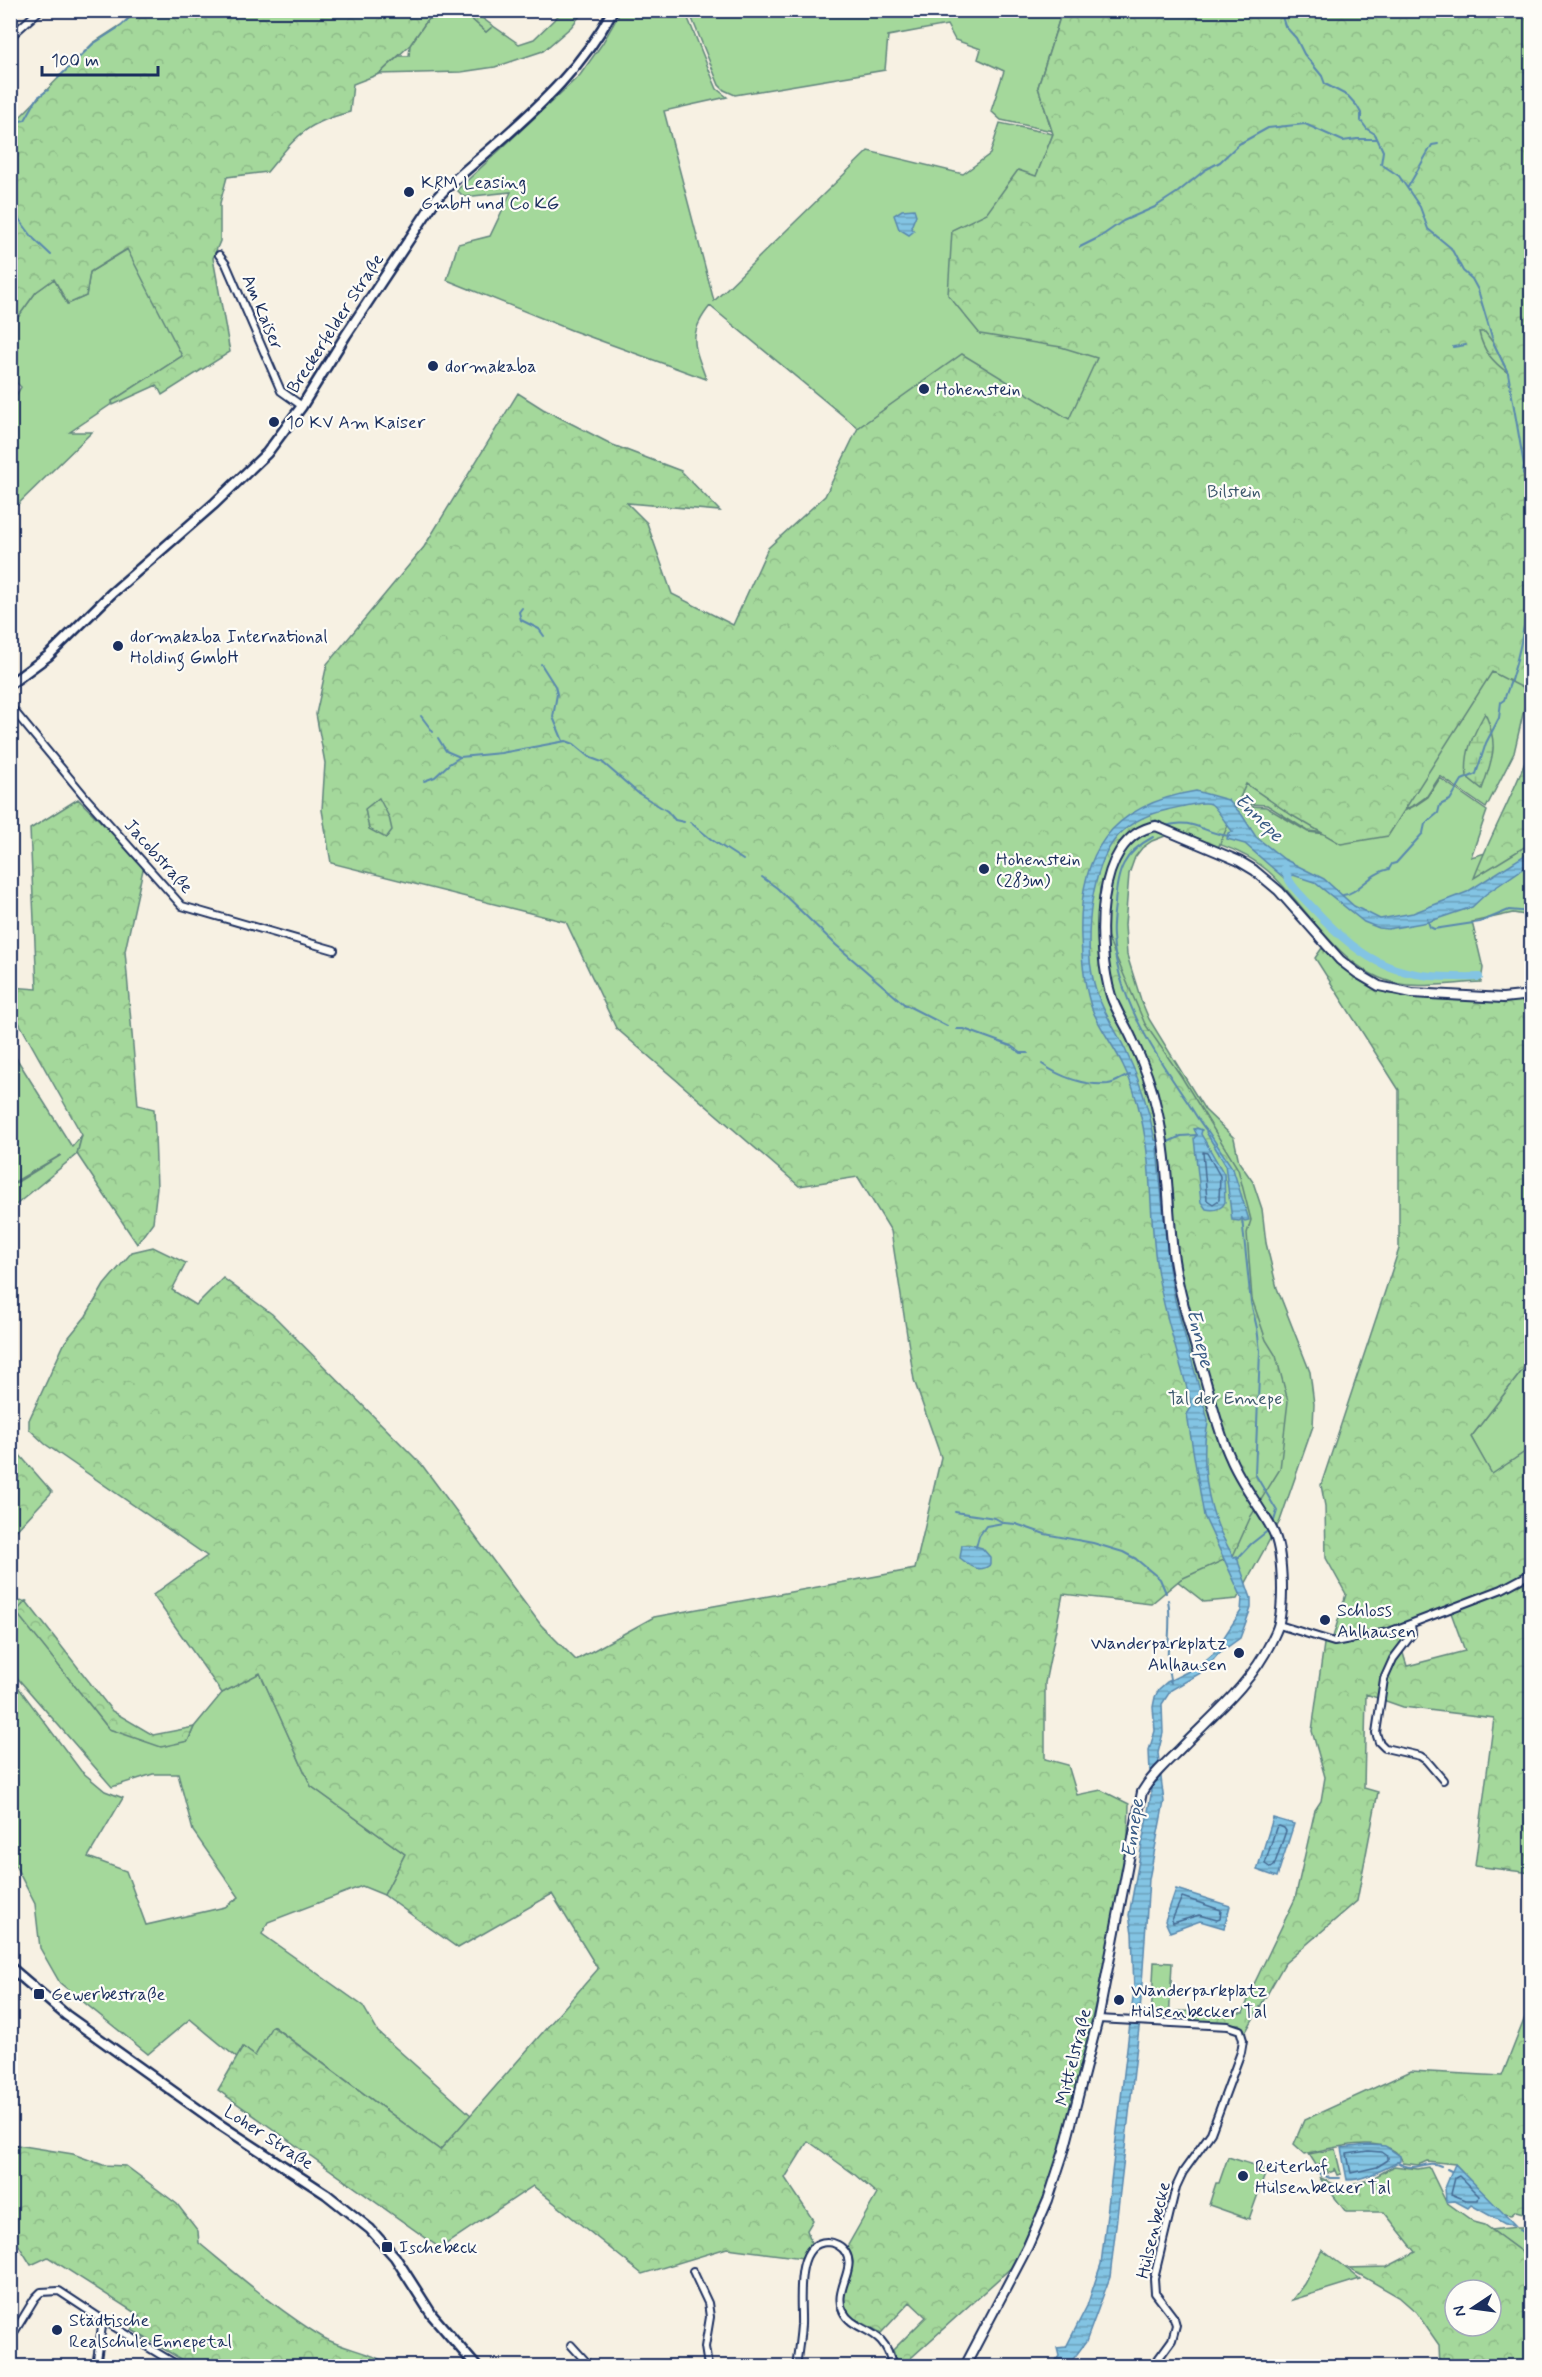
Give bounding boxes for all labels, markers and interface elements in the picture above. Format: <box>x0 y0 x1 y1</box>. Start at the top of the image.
scale bar <box>42 39 158 77</box>
text: 100 m <box>51 49 99 73</box>
place label: KRM Leasing GmbH und Co KG <box>421 171 559 216</box>
marker: KRM Leasing GmbH und Co KG <box>402 185 416 199</box>
street label: Breckerfelder Straße <box>282 249 390 398</box>
street label: Am Kaiser <box>235 271 289 354</box>
place label: dormakaba <box>445 355 536 379</box>
marker: dormakaba <box>426 359 440 373</box>
place label: Hohenstein <box>936 378 1021 402</box>
marker: Hohenstein <box>917 382 931 396</box>
place label: 10 KV Am Kaiser <box>286 411 426 435</box>
marker: 10 KV Am Kaiser <box>267 415 281 429</box>
park label: Bilstein <box>1207 480 1261 504</box>
place label: dormakaba International Holding GmbH <box>130 625 328 672</box>
marker: dormakaba International Holding GmbH <box>111 639 125 653</box>
water label: Ennepe <box>1228 788 1290 849</box>
street label: Jacobstraße <box>118 814 198 899</box>
place label: Hohenstein (283m) <box>996 848 1081 893</box>
marker: Hohenstein (283m) <box>977 862 991 876</box>
water label: Ennepe <box>1179 1306 1220 1371</box>
park label: Tal der Ennepe <box>1168 1387 1282 1411</box>
place label: Schloss Ahlhausen <box>1337 1599 1416 1644</box>
marker: Schloss Ahlhausen <box>1318 1613 1332 1627</box>
place label: Wanderparkplatz Ahlhausen <box>1091 1632 1227 1677</box>
marker: Wanderparkplatz Ahlhausen <box>1232 1646 1246 1660</box>
water label: Ennepe <box>1116 1796 1152 1860</box>
place label: Wanderparkplatz Hülsenbecker Tal <box>1131 1979 1268 2024</box>
place label: Gewerbestraße <box>51 1983 166 2007</box>
marker: Gewerbestraße <box>32 1987 46 2001</box>
marker: Wanderparkplatz Hülsenbecker Tal <box>1112 1993 1126 2007</box>
street label: Mittelstraße <box>1050 2006 1098 2109</box>
street label: Loher Straße <box>219 2100 318 2176</box>
place label: Reiterhof Hülsenbecker Tal <box>1255 2155 1391 2200</box>
marker: Reiterhof Hülsenbecker Tal <box>1236 2169 1250 2183</box>
street label: Hülsenbecke <box>1131 2179 1177 2281</box>
place label: Ischebeck <box>399 2236 477 2260</box>
marker: Ischebeck <box>380 2240 394 2254</box>
north arrow <box>1443 2278 1503 2338</box>
text: N <box>1448 2303 1471 2319</box>
place label: Städtische Realschule Ennepetal <box>69 2309 232 2354</box>
marker: Städtische Realschule Ennepetal <box>50 2323 64 2337</box>

